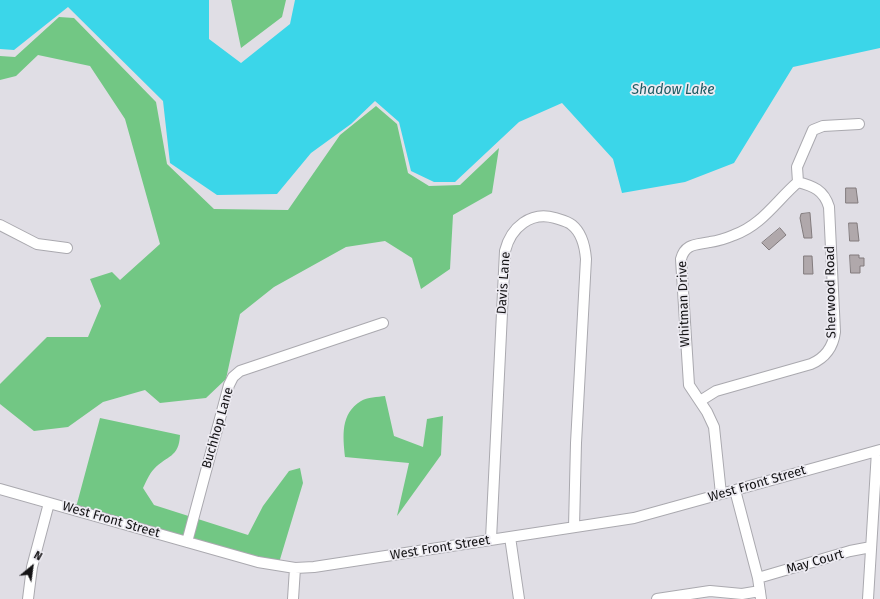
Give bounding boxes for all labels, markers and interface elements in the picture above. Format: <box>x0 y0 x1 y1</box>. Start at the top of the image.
water label: Shadow Lake <box>632 82 714 98</box>
street label: Sherwood Road <box>822 246 840 338</box>
street label: Davis Lane <box>494 251 514 315</box>
street label: Whitman Drive <box>675 261 693 347</box>
street label: Buchhop Lane <box>199 386 237 470</box>
street label: West Front Street <box>706 463 808 505</box>
street label: West Front Street <box>60 499 162 541</box>
street label: West Front Street <box>389 532 491 564</box>
street label: May Court <box>785 546 845 578</box>
north arrow <box>12 547 52 587</box>
text: N <box>32 549 44 564</box>

